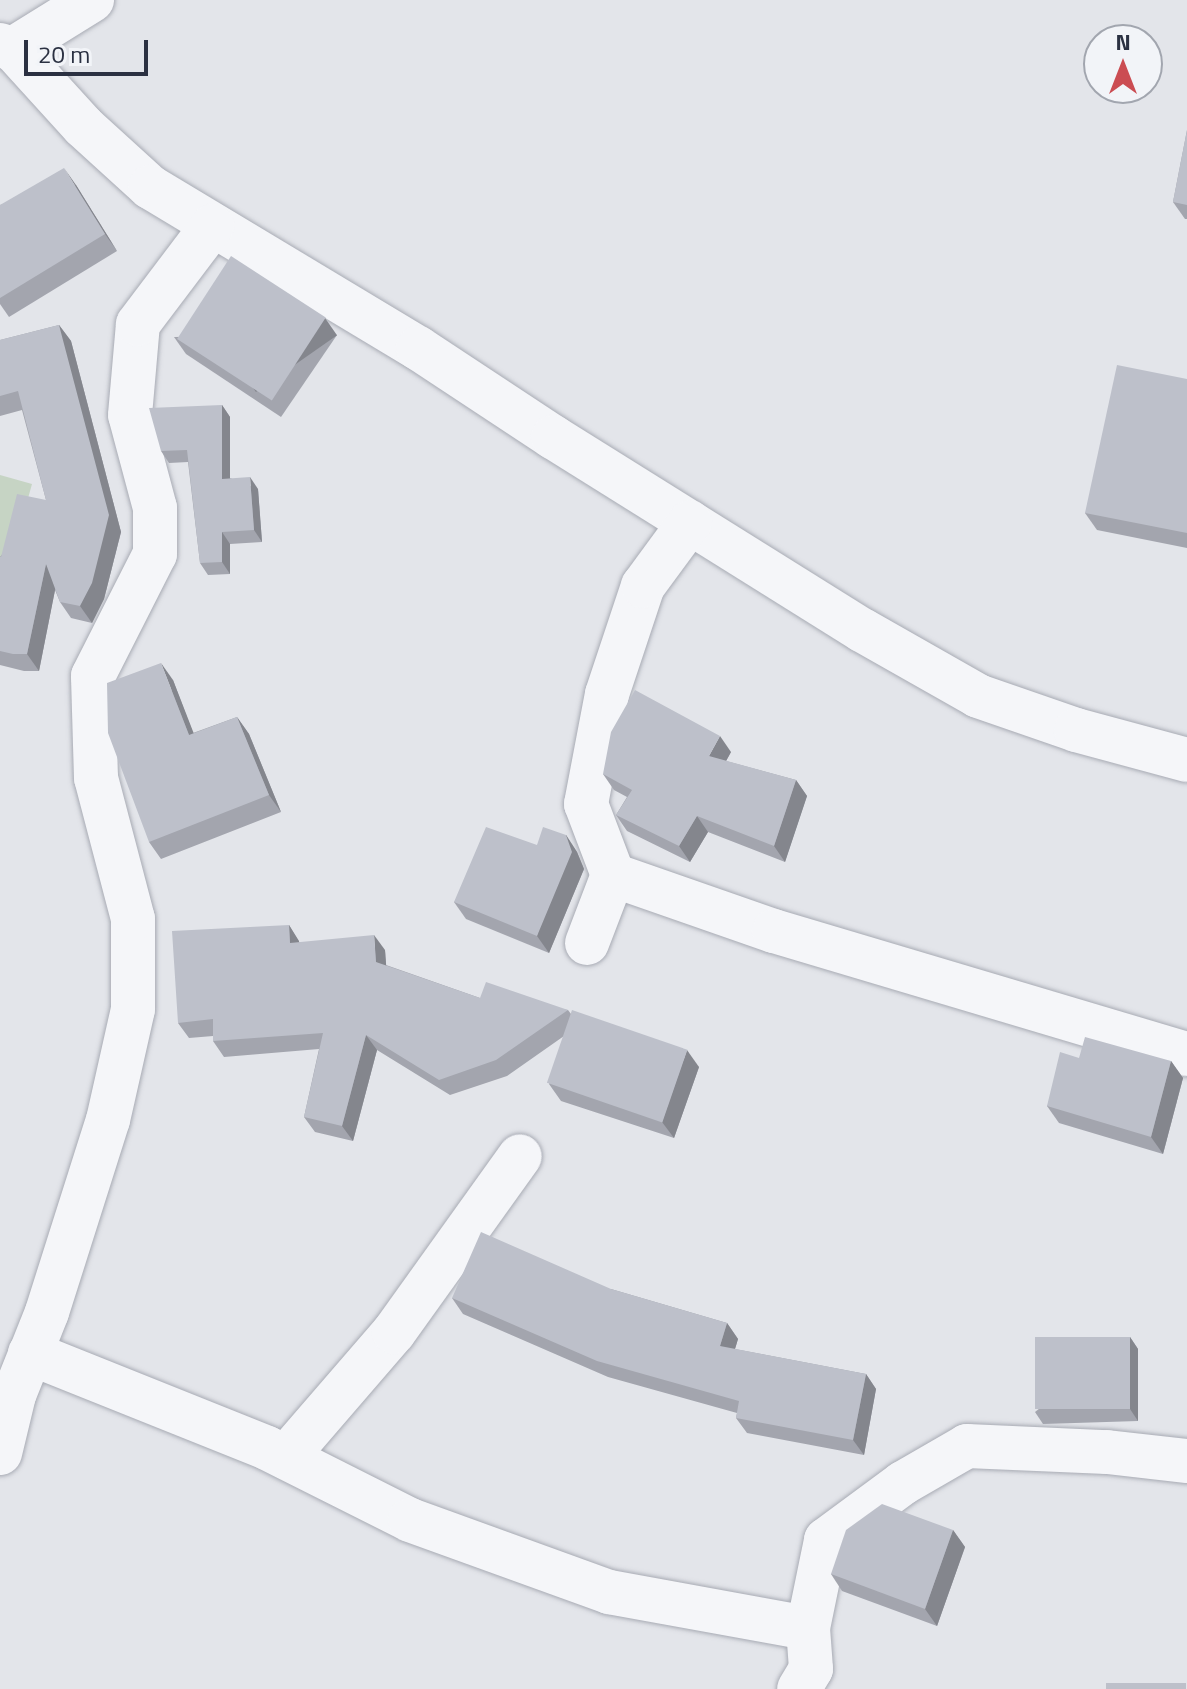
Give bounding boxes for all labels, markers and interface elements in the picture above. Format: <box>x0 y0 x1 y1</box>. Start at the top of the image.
scale bar <box>28 24 152 74</box>
north arrow <box>1083 24 1163 104</box>
text: N <box>1115 25 1131 59</box>
text: 20 m <box>38 36 90 72</box>

